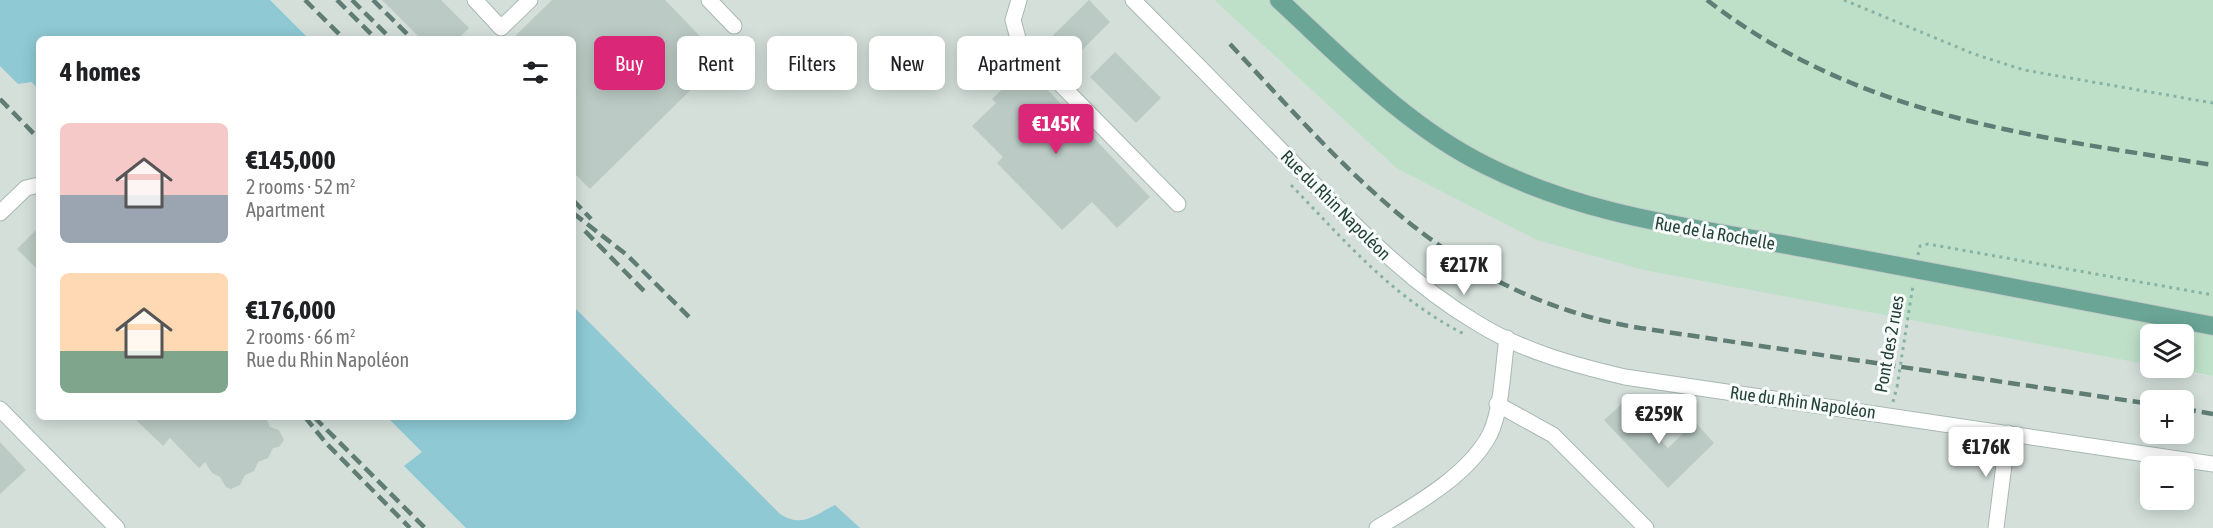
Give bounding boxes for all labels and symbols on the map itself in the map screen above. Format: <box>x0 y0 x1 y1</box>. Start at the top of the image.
pin: €145K <box>1014 104 1098 155</box>
street label: Rue du Rhin Napoléon <box>1277 146 1395 264</box>
street label: Rue de la Rochelle <box>1653 212 1777 254</box>
pin: €217K <box>1422 245 1506 296</box>
street label: Pont des 2 rues <box>1870 294 1908 394</box>
street label: Rue du Rhin Napoléon <box>1729 381 1877 423</box>
pin: €259K <box>1617 394 1701 445</box>
pin: €176K <box>1944 427 2028 478</box>

